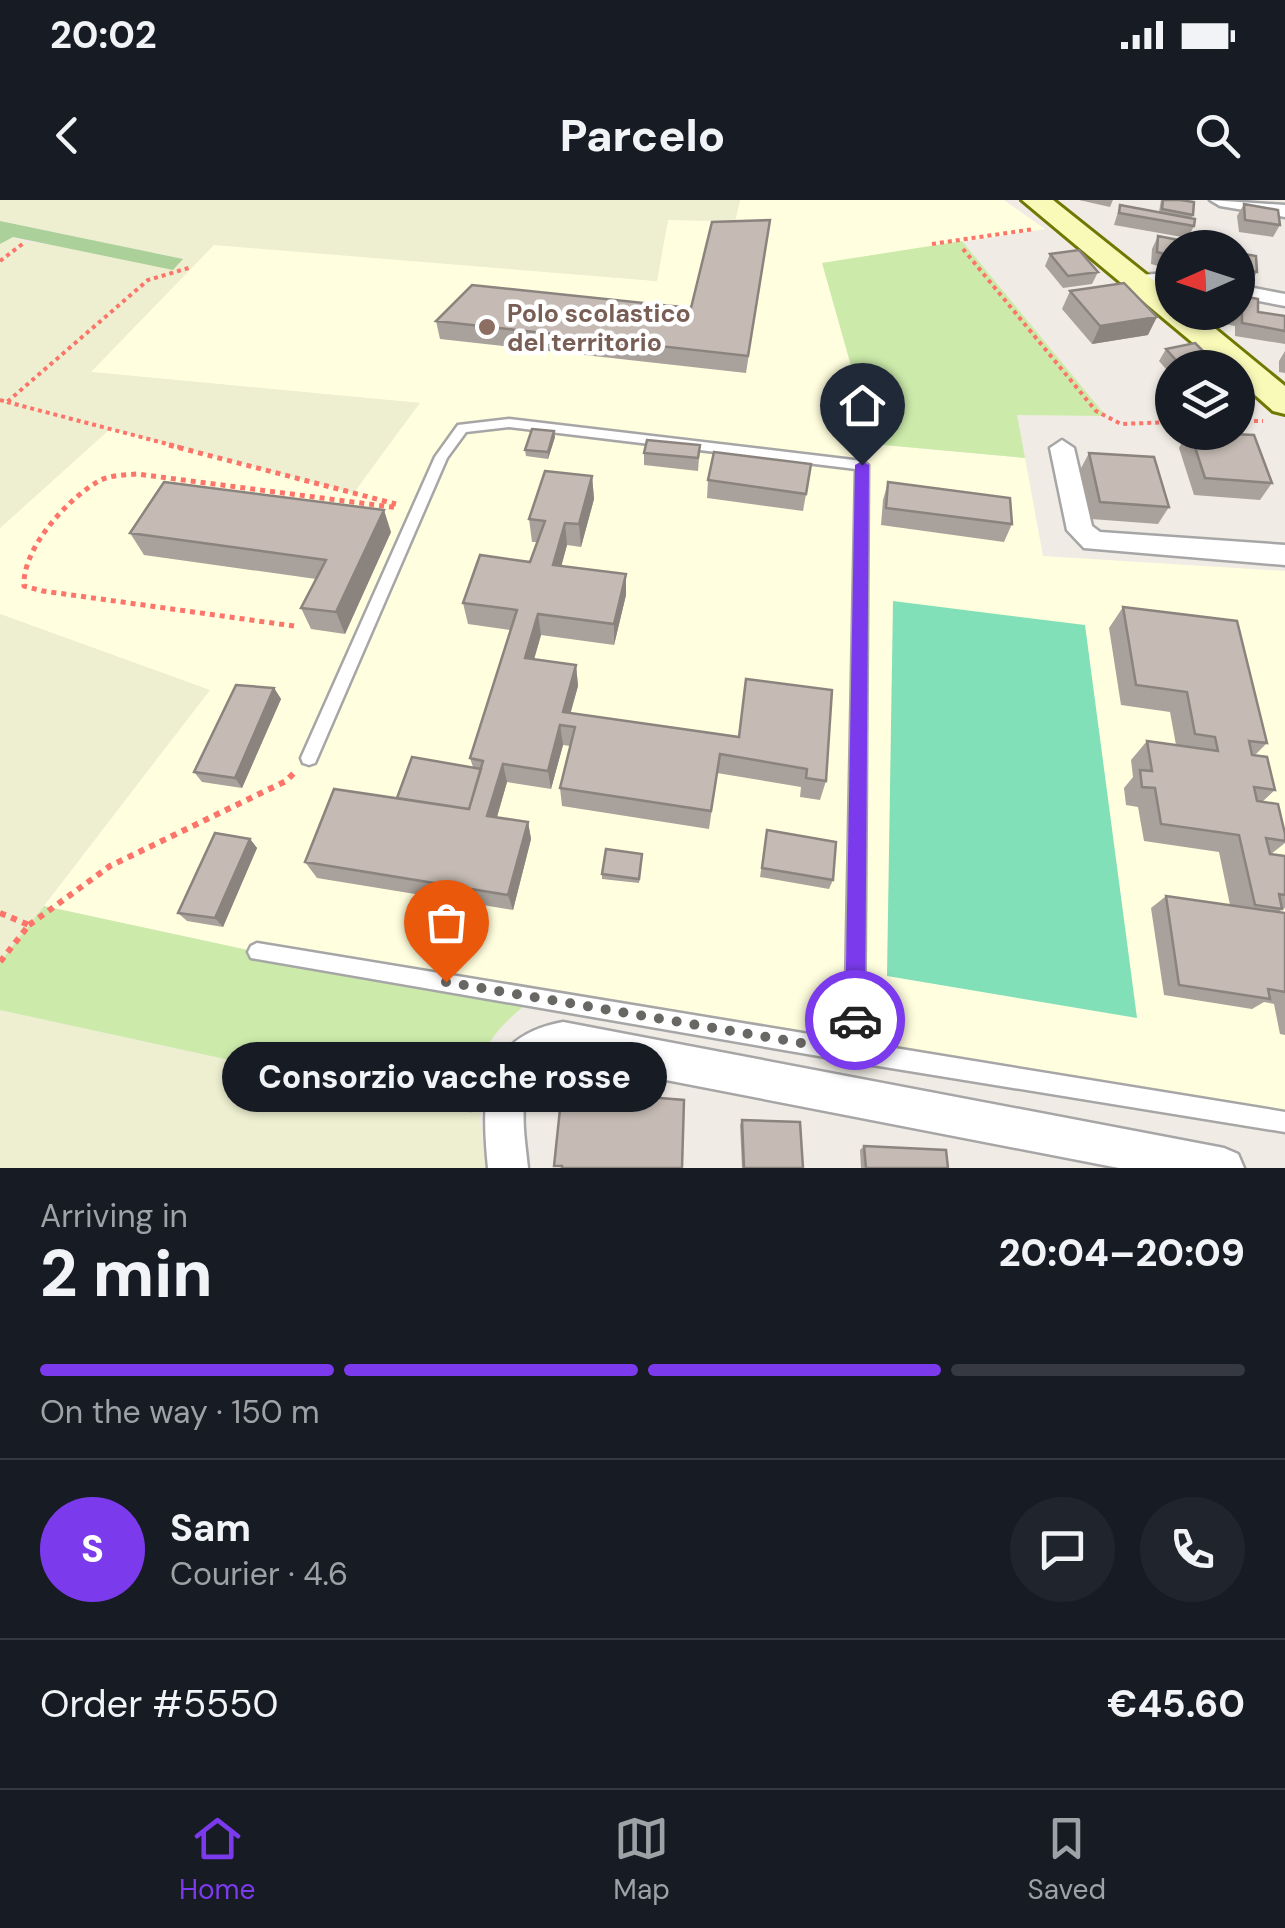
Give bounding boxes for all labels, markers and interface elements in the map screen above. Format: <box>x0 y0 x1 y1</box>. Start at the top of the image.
text: 20:02 <box>50 10 157 60</box>
text: Parcelo <box>560 106 725 165</box>
icon: back <box>40 108 95 163</box>
icon: search <box>1190 108 1245 163</box>
north arrow <box>1155 230 1255 330</box>
map controls <box>1155 230 1255 450</box>
place label: Polo scolastico del territorio <box>507 297 691 359</box>
marker: Polo scolastico del territorio <box>476 316 498 338</box>
button: layers <box>1155 350 1255 450</box>
pin <box>820 363 905 466</box>
icon: home <box>835 378 890 433</box>
pin <box>404 880 489 983</box>
icon: bag <box>419 895 474 950</box>
courier <box>805 970 905 1070</box>
icon: car <box>828 993 883 1048</box>
callout: Consorzio vacche rosse <box>224 1042 668 1112</box>
text: Consorzio vacche rosse <box>258 1056 631 1098</box>
text: Arriving in <box>40 1195 188 1237</box>
text: 20:04–20:09 <box>999 1228 1245 1278</box>
text: 2 min <box>40 1232 213 1316</box>
text: On the way · 150 m <box>40 1391 320 1433</box>
button: chat <box>1010 1497 1115 1602</box>
button: phone <box>1140 1497 1245 1602</box>
text: Sam <box>170 1503 251 1553</box>
text: S <box>81 1524 104 1574</box>
text: Courier · 4.6 <box>170 1553 348 1595</box>
text: Order #5550 <box>40 1679 278 1729</box>
text: €45.60 <box>1107 1679 1245 1729</box>
tab: Home <box>179 1811 255 1908</box>
tab: Map <box>613 1811 670 1908</box>
tab: Saved <box>1028 1811 1106 1908</box>

